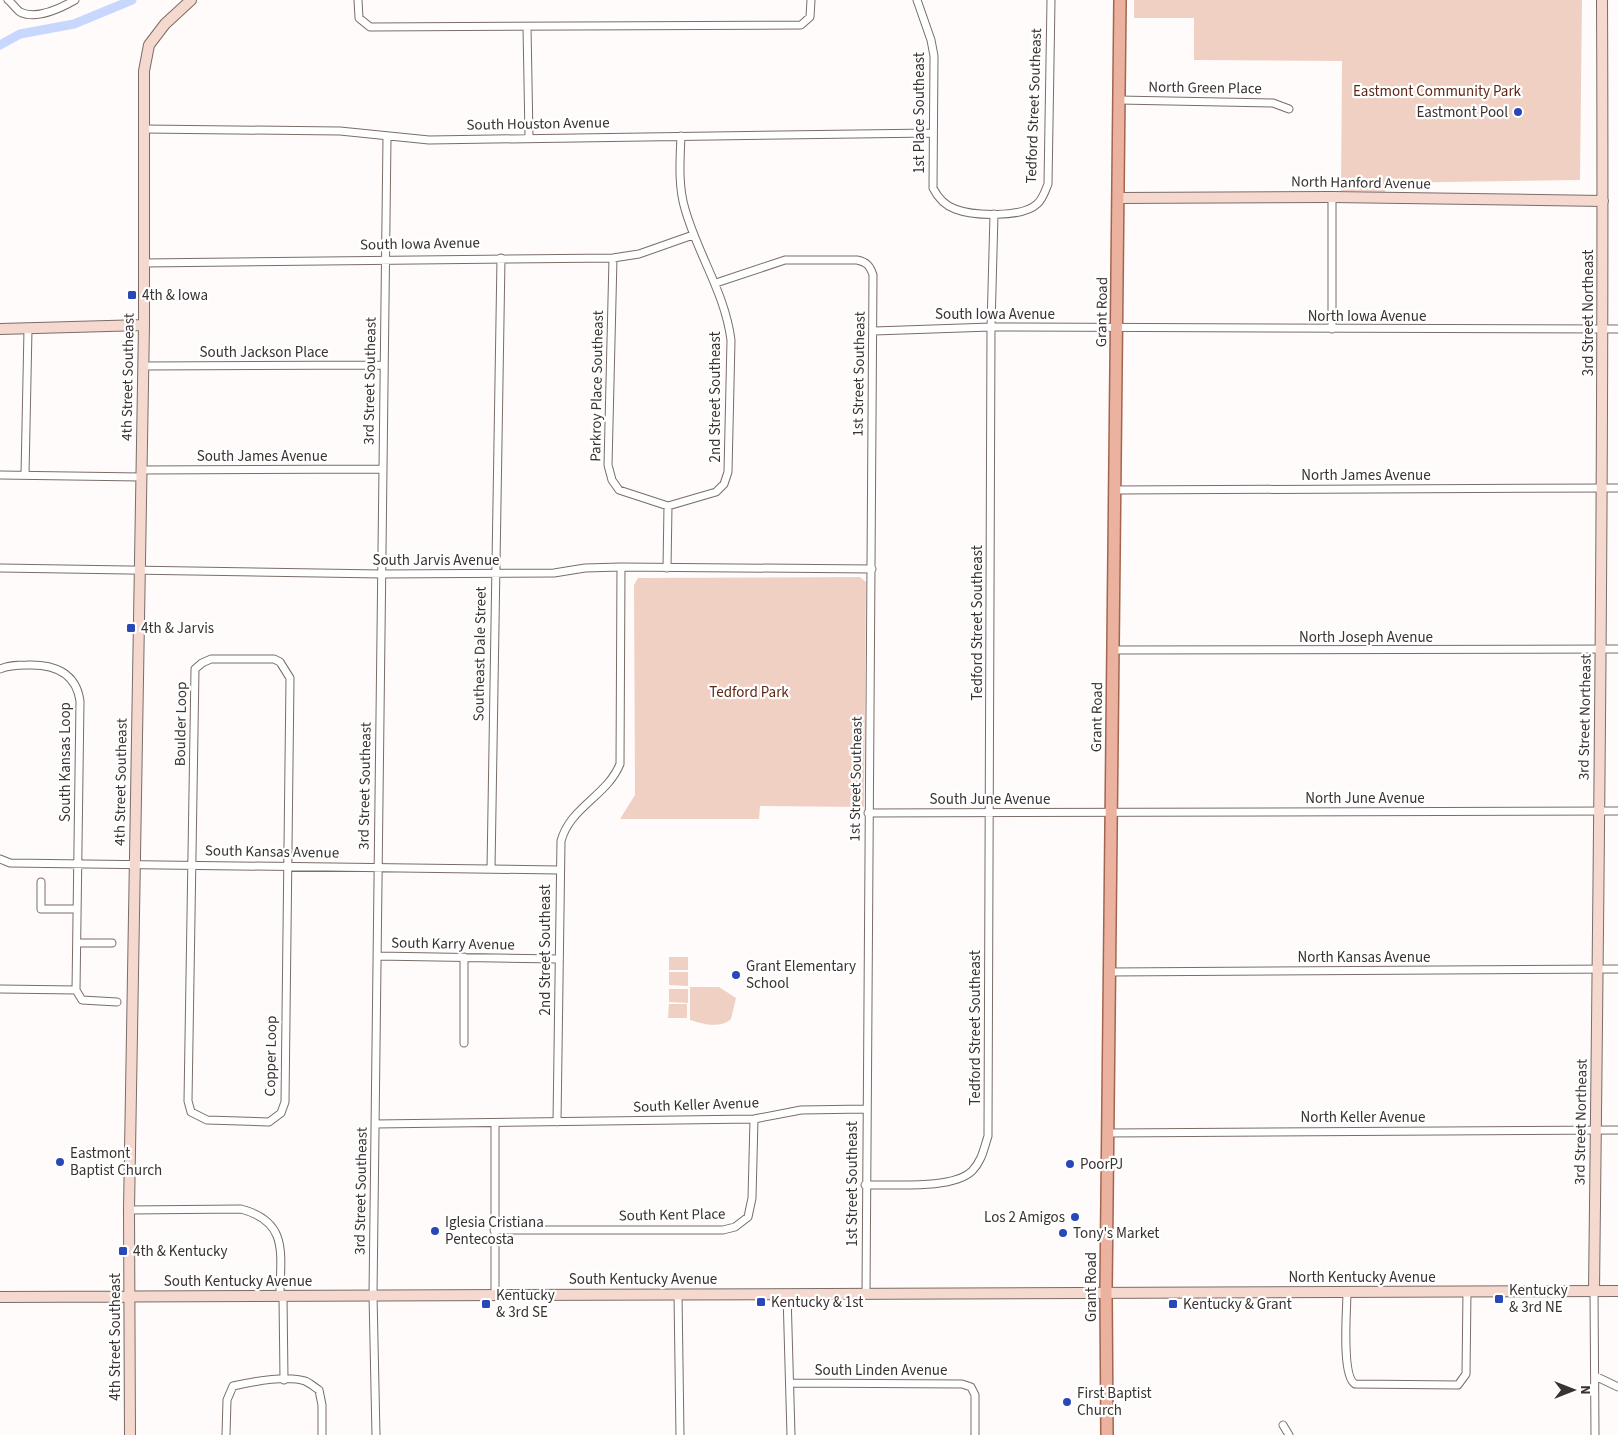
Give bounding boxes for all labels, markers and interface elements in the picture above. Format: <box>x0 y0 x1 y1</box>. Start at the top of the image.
street label: Tedford Street Southeast <box>1021 28 1047 184</box>
street label: 1st Place Southeast <box>909 52 930 174</box>
street label: North Green Place <box>1148 77 1262 99</box>
park label: Eastmont Community Park <box>1353 81 1522 102</box>
place label: Eastmont Pool <box>1416 102 1508 123</box>
marker: Eastmont Pool <box>1512 106 1524 118</box>
street label: South Houston Avenue <box>466 112 610 136</box>
street label: North Hanford Avenue <box>1291 171 1431 195</box>
street label: South Iowa Avenue <box>360 232 480 256</box>
street label: 3rd Street Northeast <box>1578 250 1599 376</box>
street label: Grant Road <box>1091 277 1113 347</box>
place label: 4th & Iowa <box>142 285 208 306</box>
marker: 4th & Iowa <box>126 289 138 301</box>
street label: South Iowa Avenue <box>935 304 1055 325</box>
street label: North Iowa Avenue <box>1308 306 1426 327</box>
street label: Parkroy Place Southeast <box>585 310 609 462</box>
street label: 1st Street Southeast <box>847 311 871 437</box>
street label: 4th Street Southeast <box>116 313 140 441</box>
street label: 3rd Street Southeast <box>358 317 382 445</box>
street label: 2nd Street Southeast <box>705 332 726 462</box>
street label: South Jackson Place <box>200 342 329 363</box>
street label: South James Avenue <box>197 446 327 467</box>
street label: North James Avenue <box>1301 465 1431 486</box>
street label: Tedford Street Southeast <box>967 545 988 701</box>
street label: South Jarvis Avenue <box>372 550 500 571</box>
street label: Southeast Dale Street <box>468 586 492 722</box>
place label: 4th & Jarvis <box>141 618 214 639</box>
marker: 4th & Jarvis <box>125 622 137 634</box>
street label: North Joseph Avenue <box>1299 627 1433 648</box>
street label: 3rd Street Northeast <box>1573 654 1597 780</box>
street label: Boulder Loop <box>170 682 192 766</box>
park label: Tedford Park <box>709 682 789 703</box>
street label: Grant Road <box>1086 682 1108 752</box>
street label: South Kansas Loop <box>55 702 76 822</box>
street label: 1st Street Southeast <box>844 716 868 842</box>
street label: 4th Street Southeast <box>109 718 133 846</box>
street label: 3rd Street Southeast <box>353 722 377 850</box>
street label: North June Avenue <box>1305 788 1425 809</box>
street label: South June Avenue <box>930 789 1050 810</box>
street label: South Kansas Avenue <box>205 840 339 864</box>
street label: 2nd Street Southeast <box>535 885 556 1015</box>
street label: South Karry Avenue <box>391 932 515 956</box>
street label: North Kansas Avenue <box>1297 947 1431 968</box>
street label: Tedford Street Southeast <box>965 950 986 1106</box>
place label: Grant Elementary School <box>746 956 856 994</box>
marker: Grant Elementary School <box>730 969 742 981</box>
street label: Copper Loop <box>260 1015 282 1097</box>
street label: 3rd Street Northeast <box>1569 1059 1593 1185</box>
street label: South Keller Avenue <box>633 1092 759 1118</box>
street label: North Keller Avenue <box>1301 1107 1425 1128</box>
street label: 1st Street Southeast <box>842 1121 863 1247</box>
street label: 3rd Street Southeast <box>349 1127 373 1255</box>
place label: Eastmont Baptist Church <box>70 1143 162 1181</box>
place label: PoorPJ <box>1080 1154 1123 1175</box>
marker: Eastmont Baptist Church <box>54 1156 66 1168</box>
marker: PoorPJ <box>1064 1158 1076 1170</box>
street label: South Kent Place <box>618 1204 726 1226</box>
place label: Los 2 Amigos <box>984 1207 1065 1228</box>
marker: Los 2 Amigos <box>1069 1211 1081 1223</box>
place label: Iglesia Cristiana Pentecosta <box>445 1212 544 1250</box>
place label: Tony's Market <box>1073 1223 1159 1244</box>
marker: Iglesia Cristiana Pentecosta <box>429 1225 441 1237</box>
marker: Tony's Market <box>1057 1227 1069 1239</box>
place label: 4th & Kentucky <box>133 1241 228 1262</box>
marker: 4th & Kentucky <box>117 1245 129 1257</box>
street label: Grant Road <box>1081 1252 1102 1322</box>
street label: North Kentucky Avenue <box>1288 1267 1436 1288</box>
street label: South Kentucky Avenue <box>569 1269 717 1290</box>
street label: South Kentucky Avenue <box>164 1271 312 1292</box>
street label: 4th Street Southeast <box>105 1273 126 1401</box>
place label: Kentucky & 3rd NE <box>1509 1280 1568 1318</box>
place label: Kentucky & 3rd SE <box>496 1285 555 1323</box>
place label: Kentucky & 1st <box>771 1292 863 1313</box>
marker: Kentucky & 3rd NE <box>1493 1293 1505 1305</box>
place label: Kentucky & Grant <box>1183 1294 1292 1315</box>
marker: Kentucky & 1st <box>755 1296 767 1308</box>
marker: Kentucky & 3rd SE <box>480 1298 492 1310</box>
marker: Kentucky & Grant <box>1167 1298 1179 1310</box>
street label: South Linden Avenue <box>815 1360 947 1381</box>
north arrow <box>1548 1365 1598 1415</box>
place label: First Baptist Church <box>1077 1383 1152 1421</box>
text: N <box>1575 1385 1595 1395</box>
marker: First Baptist Church <box>1061 1396 1073 1408</box>

